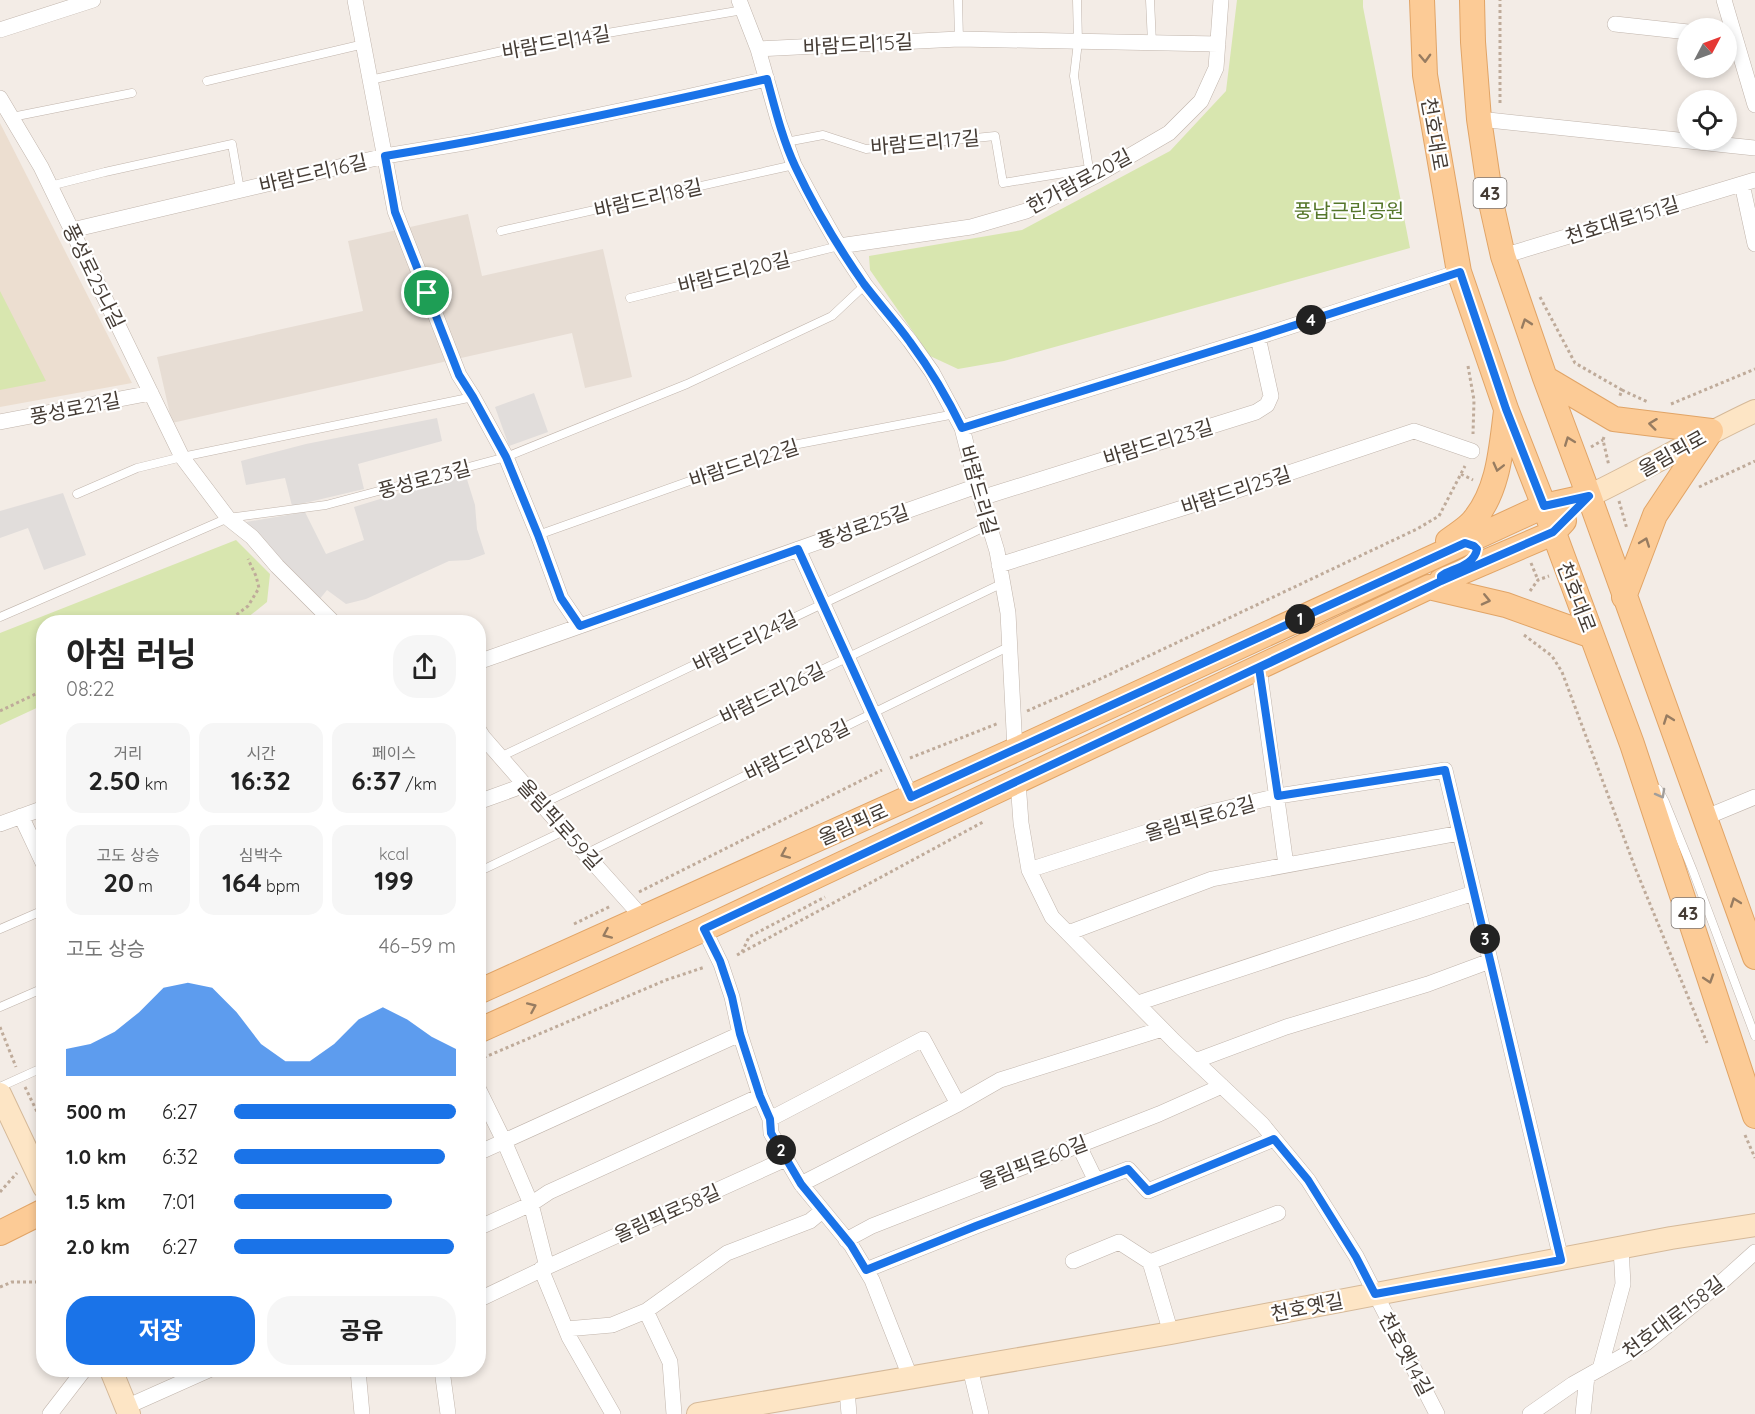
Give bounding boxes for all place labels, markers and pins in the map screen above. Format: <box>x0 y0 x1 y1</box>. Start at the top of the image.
pin <box>401 267 452 318</box>
pin: 4 <box>1296 305 1326 335</box>
pin: 1 <box>1285 604 1315 634</box>
pin: 3 <box>1470 924 1500 954</box>
pin: 2 <box>766 1135 796 1165</box>

